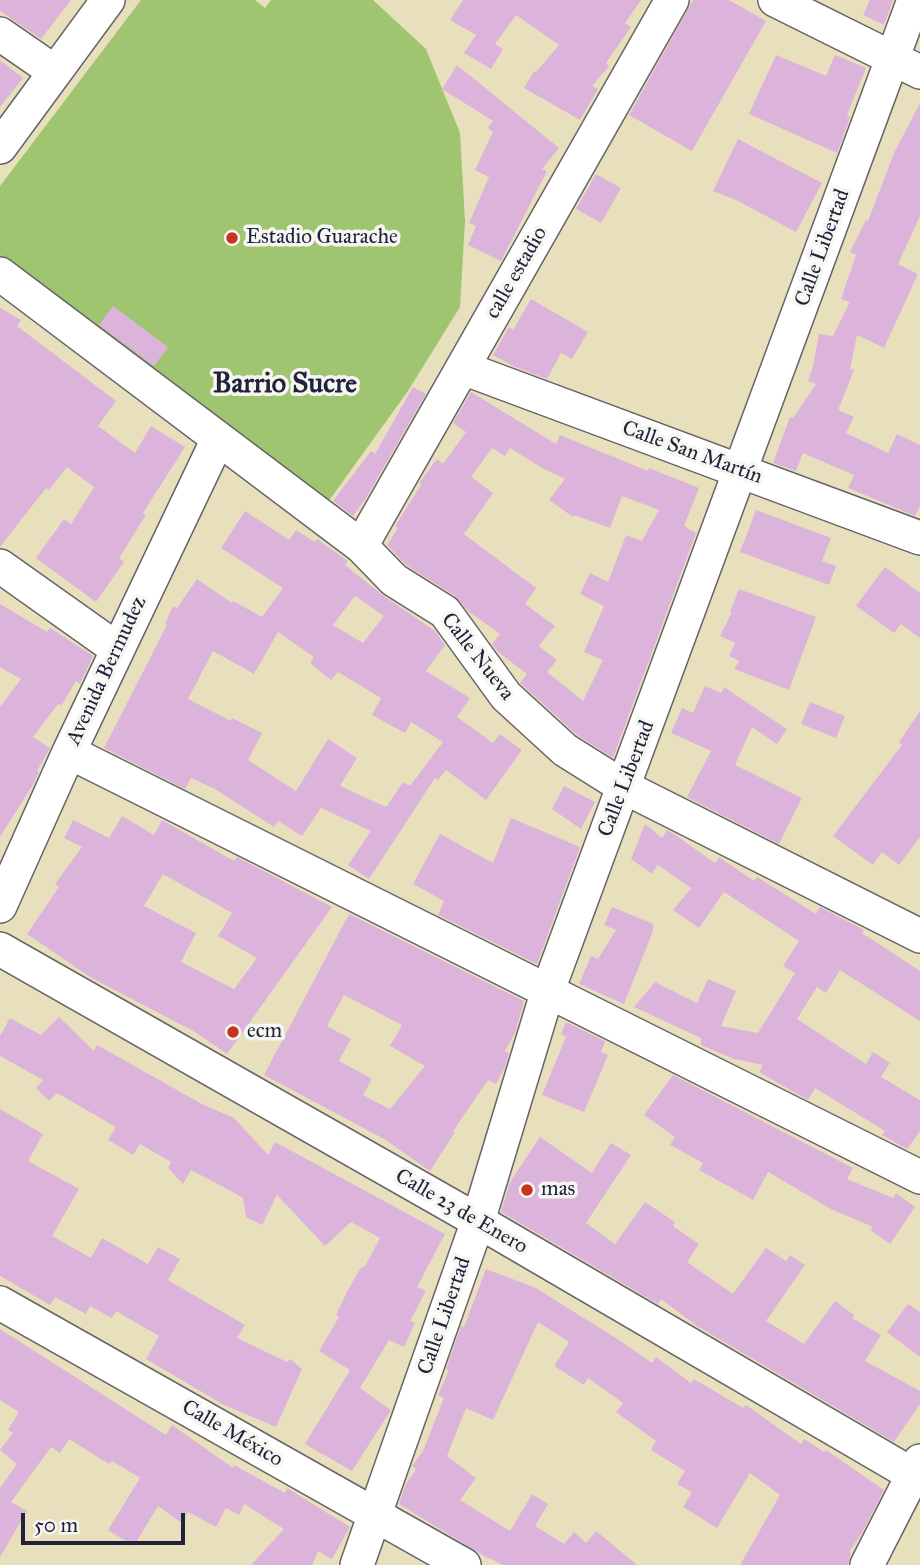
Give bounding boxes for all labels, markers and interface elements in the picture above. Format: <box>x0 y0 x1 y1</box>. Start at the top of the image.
street label: Calle Libertad <box>790 186 856 310</box>
street label: calle estadio <box>481 223 553 323</box>
place label: Estadio Guarache <box>246 225 398 251</box>
marker: Estadio Guarache <box>224 230 240 246</box>
district label: Barrio Sucre <box>213 368 357 402</box>
street label: Calle San Martín <box>618 416 766 490</box>
street label: Avenida Bermudez <box>62 593 152 749</box>
street label: Calle Nueva <box>435 608 519 706</box>
street label: Calle Libertad <box>593 717 661 841</box>
place label: ecm <box>247 1019 282 1045</box>
marker: ecm <box>225 1024 241 1040</box>
street label: Calle 23 de Enero <box>390 1164 532 1260</box>
place label: mas <box>541 1177 575 1203</box>
marker: mas <box>519 1182 535 1198</box>
street label: Calle Libertad <box>413 1254 477 1378</box>
street label: Calle México <box>177 1395 287 1473</box>
scale bar <box>24 1498 189 1542</box>
text: 50 m <box>34 1512 78 1538</box>

